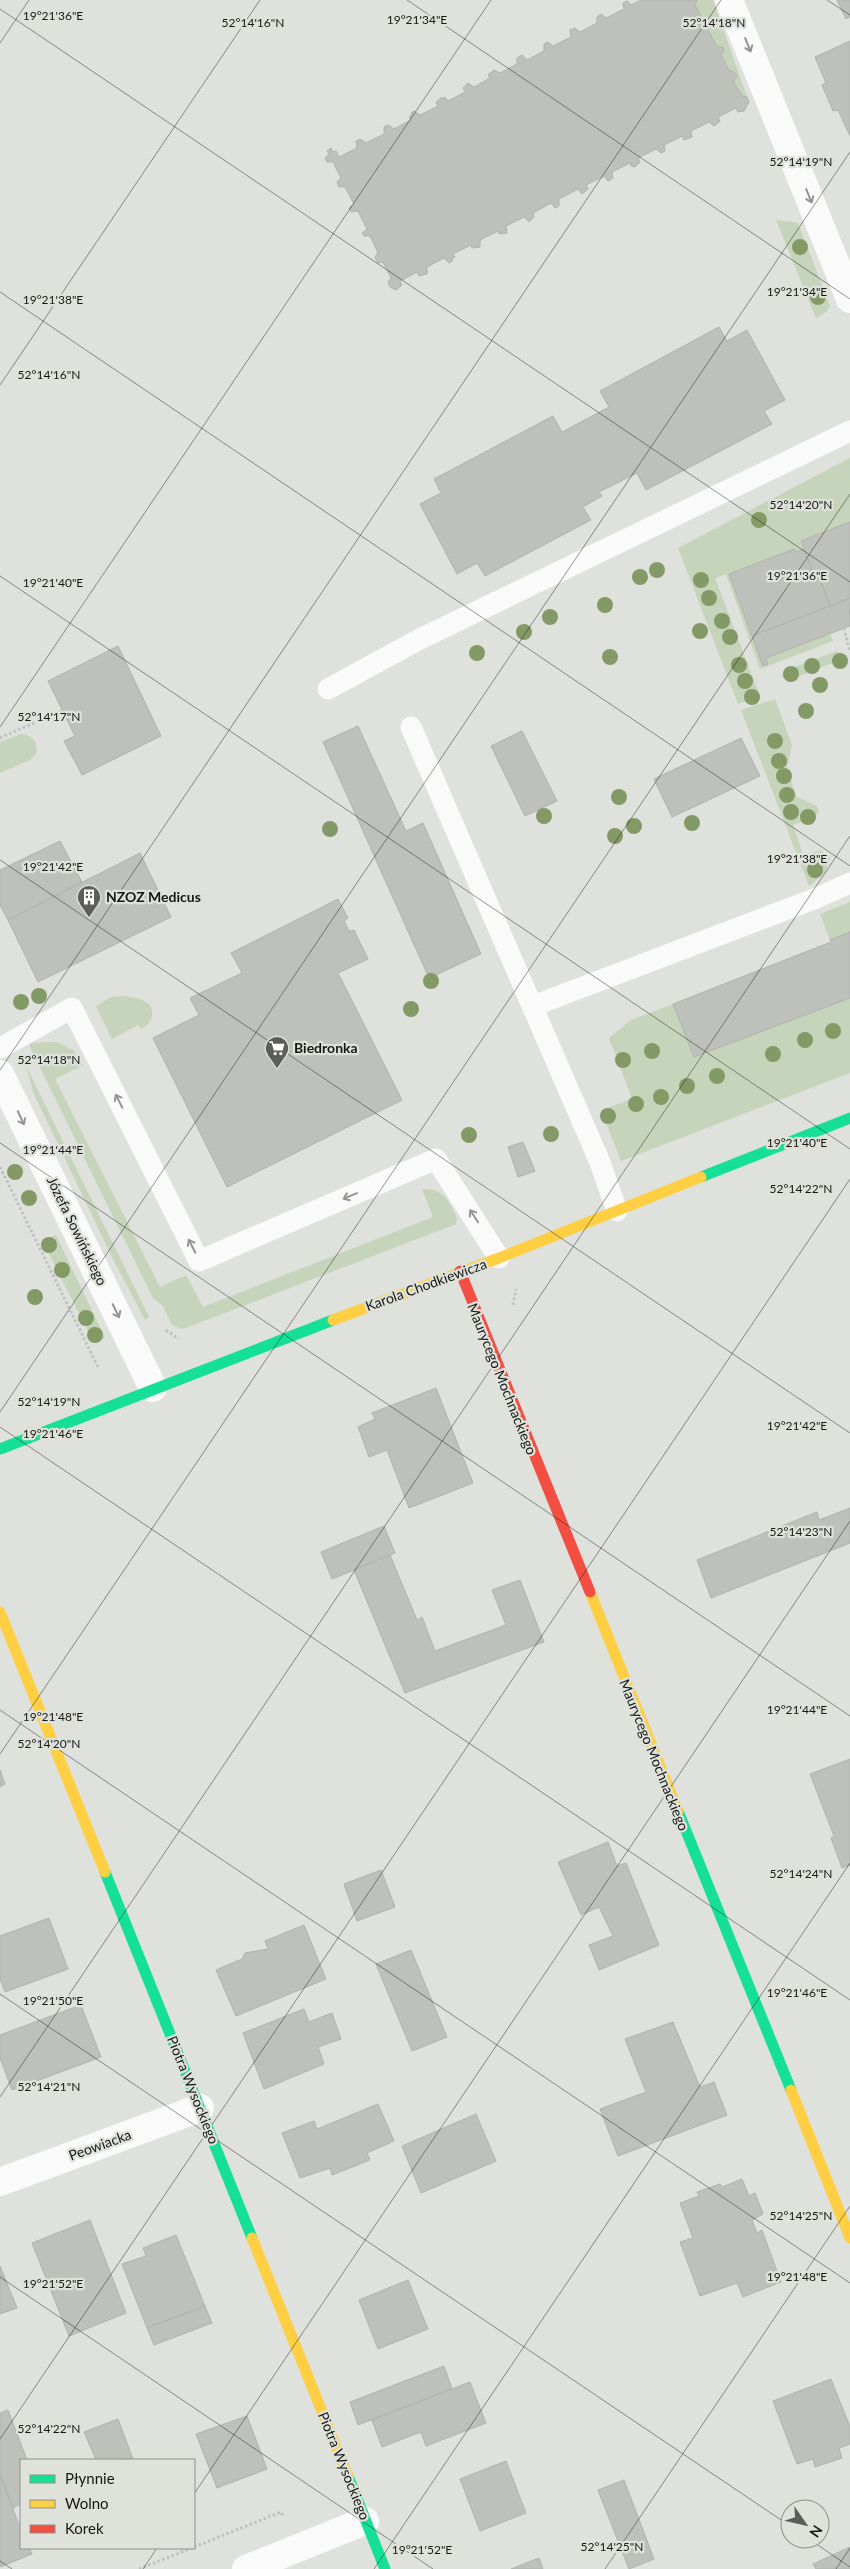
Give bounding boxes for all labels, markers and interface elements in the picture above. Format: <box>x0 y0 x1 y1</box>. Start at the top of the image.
text: 19°21'36"E <box>23 8 83 23</box>
text: 19°21'34"E <box>387 12 447 27</box>
text: 52°14'16"N <box>222 15 284 30</box>
text: 52°14'18"N <box>683 15 745 30</box>
one-way arrow <box>744 37 753 52</box>
text: 52°14'19"N <box>770 154 832 169</box>
one-way arrow <box>805 187 814 203</box>
text: 19°21'34"E <box>767 284 827 299</box>
text: 19°21'38"E <box>23 292 83 307</box>
text: 52°14'16"N <box>18 367 80 382</box>
text: 52°14'20"N <box>770 497 832 512</box>
text: 19°21'36"E <box>767 568 827 583</box>
text: 19°21'40"E <box>23 575 83 590</box>
text: 52°14'17"N <box>18 709 80 724</box>
text: 19°21'38"E <box>767 851 827 866</box>
text: 19°21'42"E <box>23 859 83 874</box>
building icon: NZOZ Medicus <box>76 884 102 918</box>
place label: NZOZ Medicus <box>106 888 201 905</box>
supermarket icon: Biedronka <box>264 1035 290 1069</box>
place label: Biedronka <box>294 1039 358 1056</box>
text: 52°14'18"N <box>18 1052 80 1067</box>
one-way arrow <box>114 1094 123 1109</box>
one-way arrow <box>17 1110 26 1125</box>
text: 19°21'40"E <box>767 1135 827 1150</box>
text: 19°21'44"E <box>23 1142 83 1157</box>
street label: Józefa Sowińskiego <box>44 1174 111 1288</box>
text: 52°14'22"N <box>770 1181 832 1196</box>
one-way arrow <box>342 1193 357 1202</box>
one-way arrow <box>469 1209 479 1223</box>
one-way arrow <box>187 1239 196 1254</box>
street label: Karola Chodkiewicza <box>363 1255 489 1314</box>
street label: Maurycego Mochnackiego <box>464 1301 541 1457</box>
one-way arrow <box>111 1303 121 1318</box>
text: 52°14'19"N <box>18 1394 80 1409</box>
text: 19°21'42"E <box>767 1418 827 1433</box>
text: 19°21'46"E <box>23 1426 83 1441</box>
text: 52°14'23"N <box>770 1524 832 1539</box>
street label: Maurycego Mochnackiego <box>616 1677 693 1833</box>
text: 19°21'44"E <box>767 1702 827 1717</box>
text: 19°21'48"E <box>23 1709 83 1724</box>
text: 52°14'20"N <box>18 1736 80 1751</box>
text: 52°14'24"N <box>770 1866 832 1881</box>
text: 19°21'46"E <box>767 1985 827 2000</box>
text: 19°21'50"E <box>23 1993 83 2008</box>
street label: Piotra Wysockiego <box>164 2033 223 2146</box>
text: 52°14'21"N <box>18 2079 80 2094</box>
street label: Peowiacka <box>66 2125 133 2164</box>
text: 52°14'25"N <box>770 2208 832 2223</box>
text: 19°21'48"E <box>767 2269 827 2284</box>
text: 19°21'52"E <box>23 2276 83 2291</box>
street label: Piotra Wysockiego <box>315 2409 374 2522</box>
text: 52°14'22"N <box>18 2421 80 2436</box>
legend <box>20 2459 195 2549</box>
text: Płynnie <box>65 2469 115 2487</box>
text: Wolno <box>65 2494 109 2512</box>
north arrow <box>780 2499 830 2549</box>
text: Korek <box>65 2519 104 2537</box>
text: N <box>806 2522 826 2541</box>
text: 52°14'25"N <box>581 2539 643 2554</box>
text: 19°21'52"E <box>392 2542 452 2557</box>

